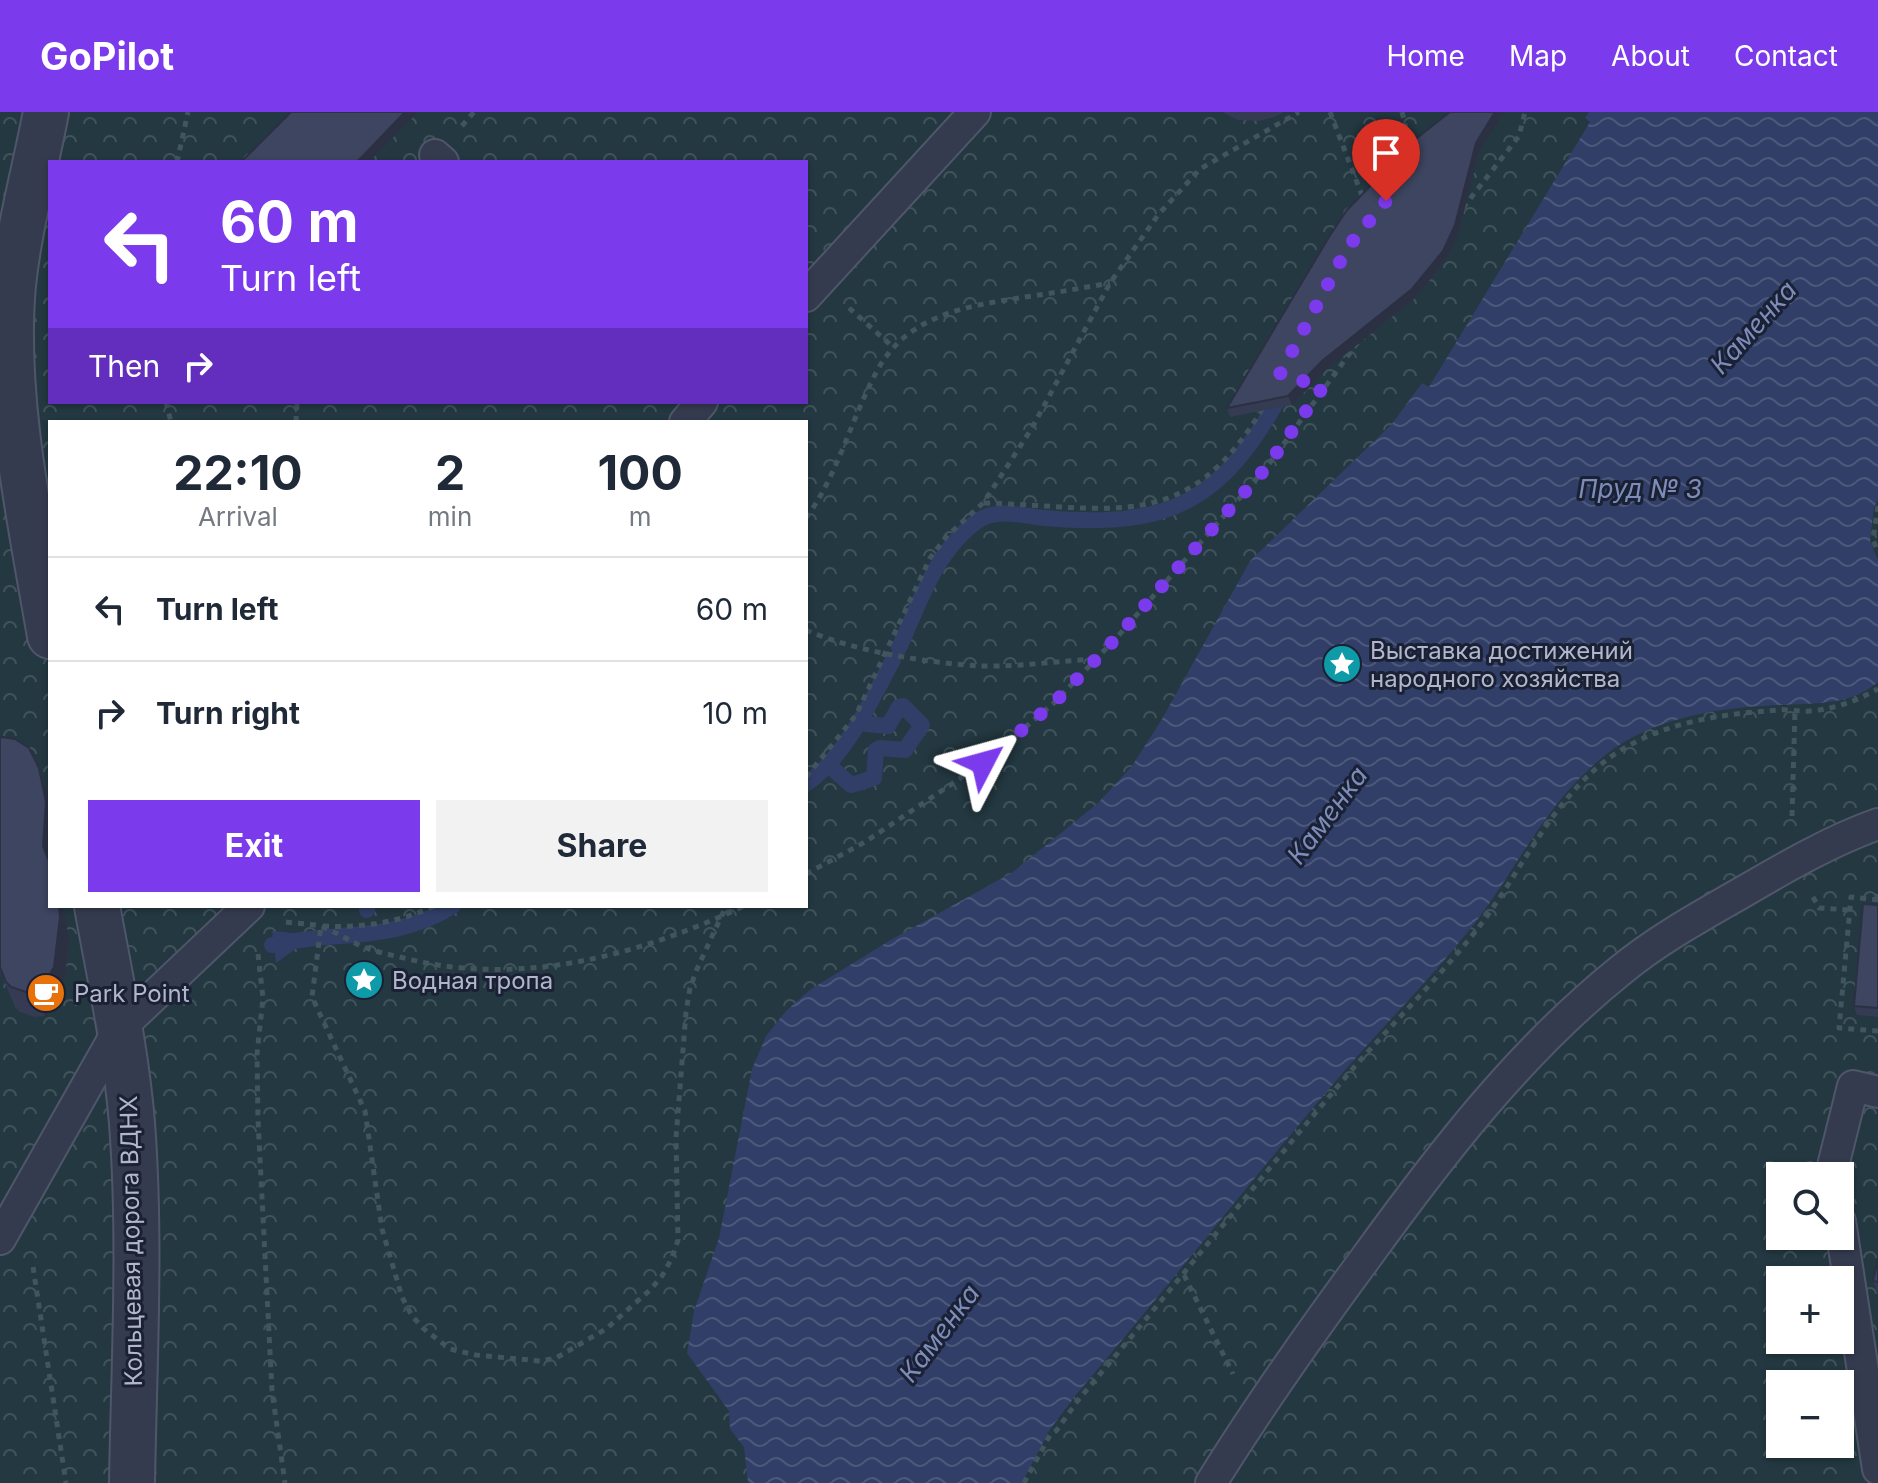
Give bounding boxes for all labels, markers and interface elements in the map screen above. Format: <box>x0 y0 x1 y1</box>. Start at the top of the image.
text: GoPilot <box>40 33 174 79</box>
text: Home <box>1386 39 1465 73</box>
text: Map <box>1509 39 1567 73</box>
text: About <box>1611 39 1690 73</box>
text: Contact <box>1734 39 1838 73</box>
pin <box>1352 119 1420 201</box>
icon: arrive <box>1364 131 1408 175</box>
text: 60 m <box>220 188 359 256</box>
icon: left <box>88 192 192 296</box>
text: Turn left <box>220 256 361 300</box>
water label: Каменка <box>1703 274 1803 380</box>
icon: right <box>176 344 220 388</box>
text: Then <box>88 348 160 384</box>
text: 22:10 <box>173 443 303 502</box>
text: 2 <box>435 443 465 502</box>
text: 100 <box>597 443 683 502</box>
water label: Пруд № 3 <box>1578 473 1702 504</box>
text: Arrival <box>198 501 278 532</box>
text: min <box>428 501 472 532</box>
text: m <box>629 501 652 532</box>
icon: left <box>88 587 132 631</box>
text: Turn left <box>156 591 278 627</box>
text: 60 m <box>696 591 768 627</box>
place label: Выставка достижений народного хозяйства <box>1370 636 1633 693</box>
place icon: Выставка достижений народного хозяйства <box>1321 643 1363 685</box>
icon: right <box>88 691 132 735</box>
text: Turn right <box>156 695 300 731</box>
text: 10 m <box>702 695 768 731</box>
position arrow <box>941 721 1025 805</box>
water label: Каменка <box>1280 760 1374 870</box>
button: Exit <box>88 800 420 892</box>
button: Share <box>436 800 768 892</box>
place icon: Водная тропа <box>343 959 385 1001</box>
place label: Водная тропа <box>392 966 553 995</box>
cafe icon: Park Point <box>25 972 67 1014</box>
place label: Park Point <box>74 979 190 1008</box>
street label: Кольцевая дорога ВДНХ <box>114 1095 148 1387</box>
map controls <box>1766 1162 1854 1458</box>
button: search <box>1766 1162 1854 1250</box>
button: + <box>1766 1266 1854 1354</box>
water label: Каменка <box>892 1278 986 1388</box>
button: − <box>1766 1370 1854 1458</box>

